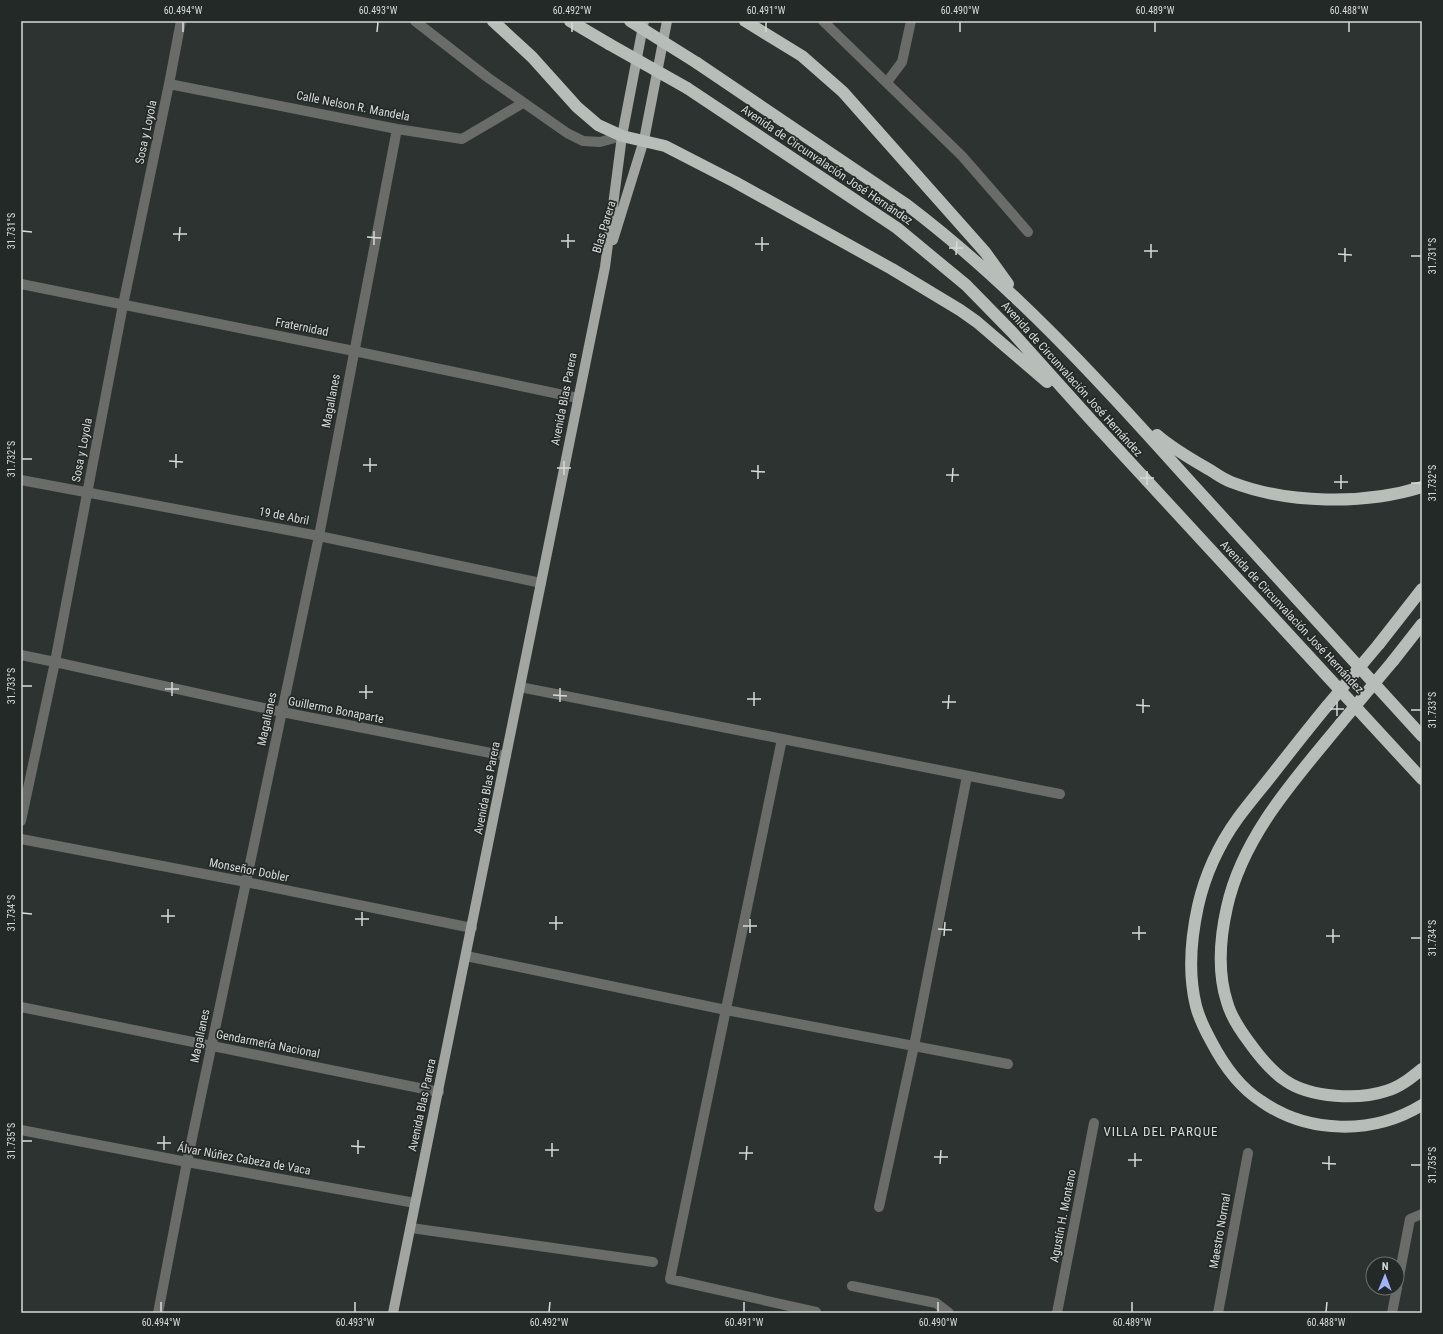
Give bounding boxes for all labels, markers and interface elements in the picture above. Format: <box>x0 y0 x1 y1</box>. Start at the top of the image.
text: 60.494°W <box>164 5 203 16</box>
text: 60.493°W <box>359 5 398 16</box>
text: 60.492°W <box>553 5 592 16</box>
text: 60.491°W <box>747 5 786 16</box>
text: 60.490°W <box>941 5 980 16</box>
text: 60.489°W <box>1136 5 1175 16</box>
text: 60.488°W <box>1330 5 1369 16</box>
street label: Calle Nelson R. Mandela <box>295 88 411 124</box>
street label: Sosa y Loyola <box>132 98 160 165</box>
street label: Avenida de Circunvalación José Hernández <box>739 102 915 228</box>
street label: Blas Parera <box>589 199 619 255</box>
text: 31.731°S <box>6 213 17 249</box>
text: 31.731°S <box>1427 238 1438 274</box>
street label: Avenida de Circunvalación José Hernández <box>999 299 1145 459</box>
street label: Fraternidad <box>274 315 330 339</box>
street label: Avenida Blas Parera <box>548 351 580 447</box>
street label: Magallanes <box>319 373 343 429</box>
street label: Sosa y Loyola <box>69 416 95 483</box>
text: 31.732°S <box>6 441 17 477</box>
text: 31.732°S <box>1427 465 1438 501</box>
street label: 19 de Abril <box>258 504 310 528</box>
street label: Avenida de Circunvalación José Hernández <box>1217 538 1367 696</box>
text: 31.733°S <box>6 668 17 704</box>
street label: Magallanes <box>254 691 280 747</box>
text: 31.733°S <box>1427 692 1438 728</box>
street label: Guillermo Bonaparte <box>287 694 385 726</box>
street label: Avenida Blas Parera <box>471 740 503 836</box>
street label: Monseñor Dobler <box>208 855 290 885</box>
text: 31.734°S <box>6 895 17 931</box>
text: 31.734°S <box>1427 920 1438 956</box>
street label: Magallanes <box>187 1008 213 1064</box>
street label: Gendarmería Nacional <box>215 1027 321 1061</box>
street label: Avenida Blas Parera <box>405 1057 439 1153</box>
text: 31.735°S <box>6 1123 17 1159</box>
district label: VILLA DEL PARQUE <box>1104 1124 1218 1139</box>
street label: Álvar Núñez Cabeza de Vaca <box>176 1139 312 1178</box>
text: 31.735°S <box>1427 1147 1438 1183</box>
street label: Agustín H. Montano <box>1047 1168 1079 1264</box>
street label: Maestro Normal <box>1206 1192 1234 1270</box>
north arrow <box>1365 1256 1405 1296</box>
text: N <box>1382 1260 1389 1273</box>
text: 60.494°W <box>142 1317 181 1328</box>
text: 60.493°W <box>336 1317 375 1328</box>
text: 60.492°W <box>530 1317 569 1328</box>
text: 60.491°W <box>725 1317 764 1328</box>
text: 60.490°W <box>919 1317 958 1328</box>
text: 60.489°W <box>1113 1317 1152 1328</box>
text: 60.488°W <box>1307 1317 1346 1328</box>

